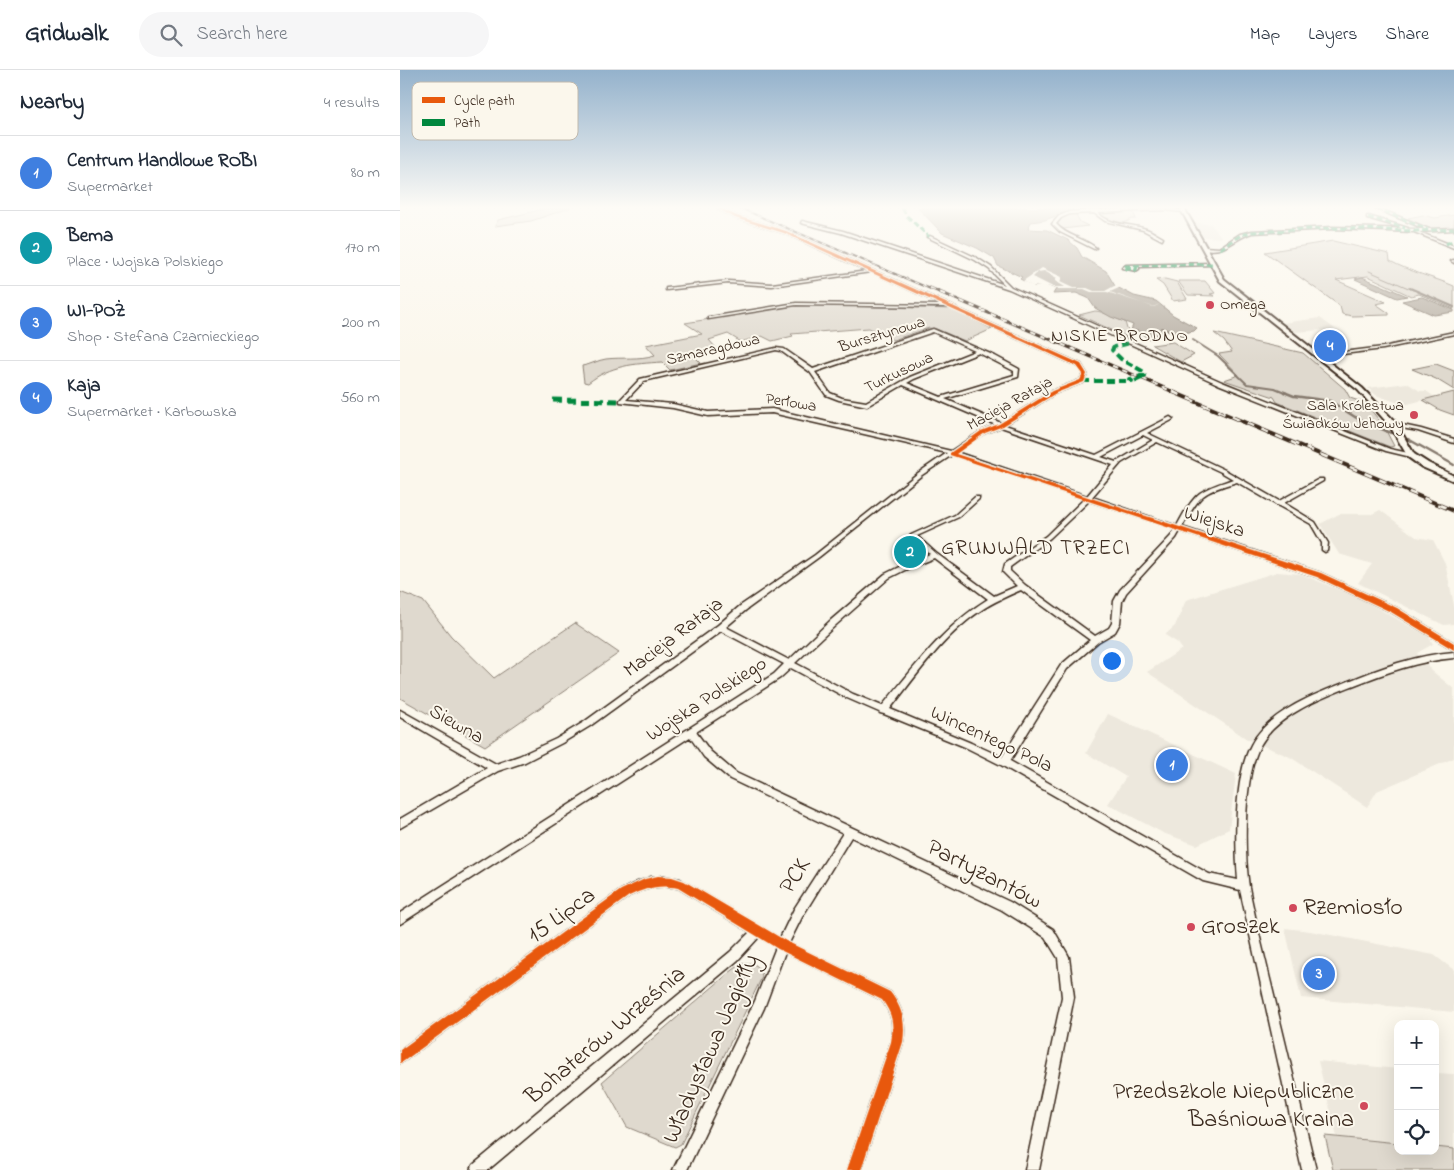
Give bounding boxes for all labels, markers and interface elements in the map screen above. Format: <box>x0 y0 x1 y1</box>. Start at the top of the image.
search box <box>139 12 489 57</box>
text: Gridwalk <box>25 17 109 52</box>
icon: search <box>157 21 185 49</box>
text: Search here <box>197 21 288 48</box>
text: Map <box>1250 22 1280 48</box>
text: Layers <box>1308 22 1358 48</box>
text: Share <box>1386 22 1429 48</box>
legend <box>412 82 578 140</box>
text: Nearby <box>20 88 84 118</box>
text: 4 results <box>324 91 380 115</box>
text: Cycle path <box>454 91 515 113</box>
text: Path <box>454 113 480 134</box>
text: Centrum Handlowe ROBI <box>67 148 257 175</box>
text: 1 <box>33 161 39 185</box>
text: 80 m <box>351 161 380 185</box>
text: Supermarket <box>67 175 153 199</box>
text: Bema <box>67 223 113 250</box>
text: 2 <box>32 236 40 260</box>
text: 170 m <box>345 236 380 260</box>
text: Place · Wojska Polskiego <box>67 250 223 274</box>
place label: Omega <box>1220 293 1266 317</box>
text: WI-POŻ <box>67 298 126 325</box>
marker: Omega <box>1204 299 1216 311</box>
street label: Bursztynowa <box>835 310 928 360</box>
text: 3 <box>33 311 39 335</box>
text: 200 m <box>342 311 380 335</box>
district label: NISKIE BRODNO <box>1051 324 1189 350</box>
text: Shop · Stefana Czarnieckiego <box>67 325 259 349</box>
pin: 4 <box>1314 327 1346 365</box>
street label: Szmaragdowa <box>664 328 762 372</box>
street label: Turkusowa <box>860 346 938 400</box>
street label: Macieja Rataja <box>963 371 1057 437</box>
text: Kaja <box>67 373 101 400</box>
text: 4 <box>33 386 39 410</box>
text: 560 m <box>340 386 380 410</box>
street label: Perłowa <box>764 387 818 419</box>
place label: Sala Królestwa Świadków Jehowy <box>1283 394 1404 436</box>
text: Supermarket · Karbowska <box>67 400 237 424</box>
marker: Sala Królestwa Świadków Jehowy <box>1408 409 1420 421</box>
street label: Wiejska <box>1180 500 1248 546</box>
pin: 2 <box>894 533 926 571</box>
district label: GRUNWALD TRZECI <box>941 534 1131 564</box>
street label: Macieja Rataja <box>618 591 730 685</box>
your location <box>1099 648 1125 674</box>
street label: Wojska Polskiego <box>641 650 774 751</box>
street label: Siewna <box>423 698 489 752</box>
street label: Wincentego Pola <box>925 699 1057 782</box>
pin: 1 <box>1156 746 1188 784</box>
street label: Partyzantów <box>920 831 1048 920</box>
street label: PCK <box>771 851 821 901</box>
street label: 15 Lipca <box>520 879 604 953</box>
place label: Rzemiosło <box>1303 891 1403 926</box>
marker: Rzemiosło <box>1287 902 1299 914</box>
place label: Groszek <box>1201 910 1280 945</box>
marker: Groszek <box>1185 921 1197 933</box>
street label: Władysława Jagiełły <box>655 949 770 1150</box>
pin: 3 <box>1303 955 1335 993</box>
street label: Bohaterów Września <box>517 958 694 1115</box>
map controls <box>1394 1020 1439 1155</box>
button: + <box>1394 1020 1439 1065</box>
button: − <box>1394 1065 1439 1110</box>
place label: Przedszkole Niepubliczne Baśniowa Kraina <box>1113 1075 1354 1138</box>
marker: Przedszkole Niepubliczne Baśniowa Kraina <box>1358 1100 1370 1112</box>
button: locate <box>1394 1110 1439 1155</box>

